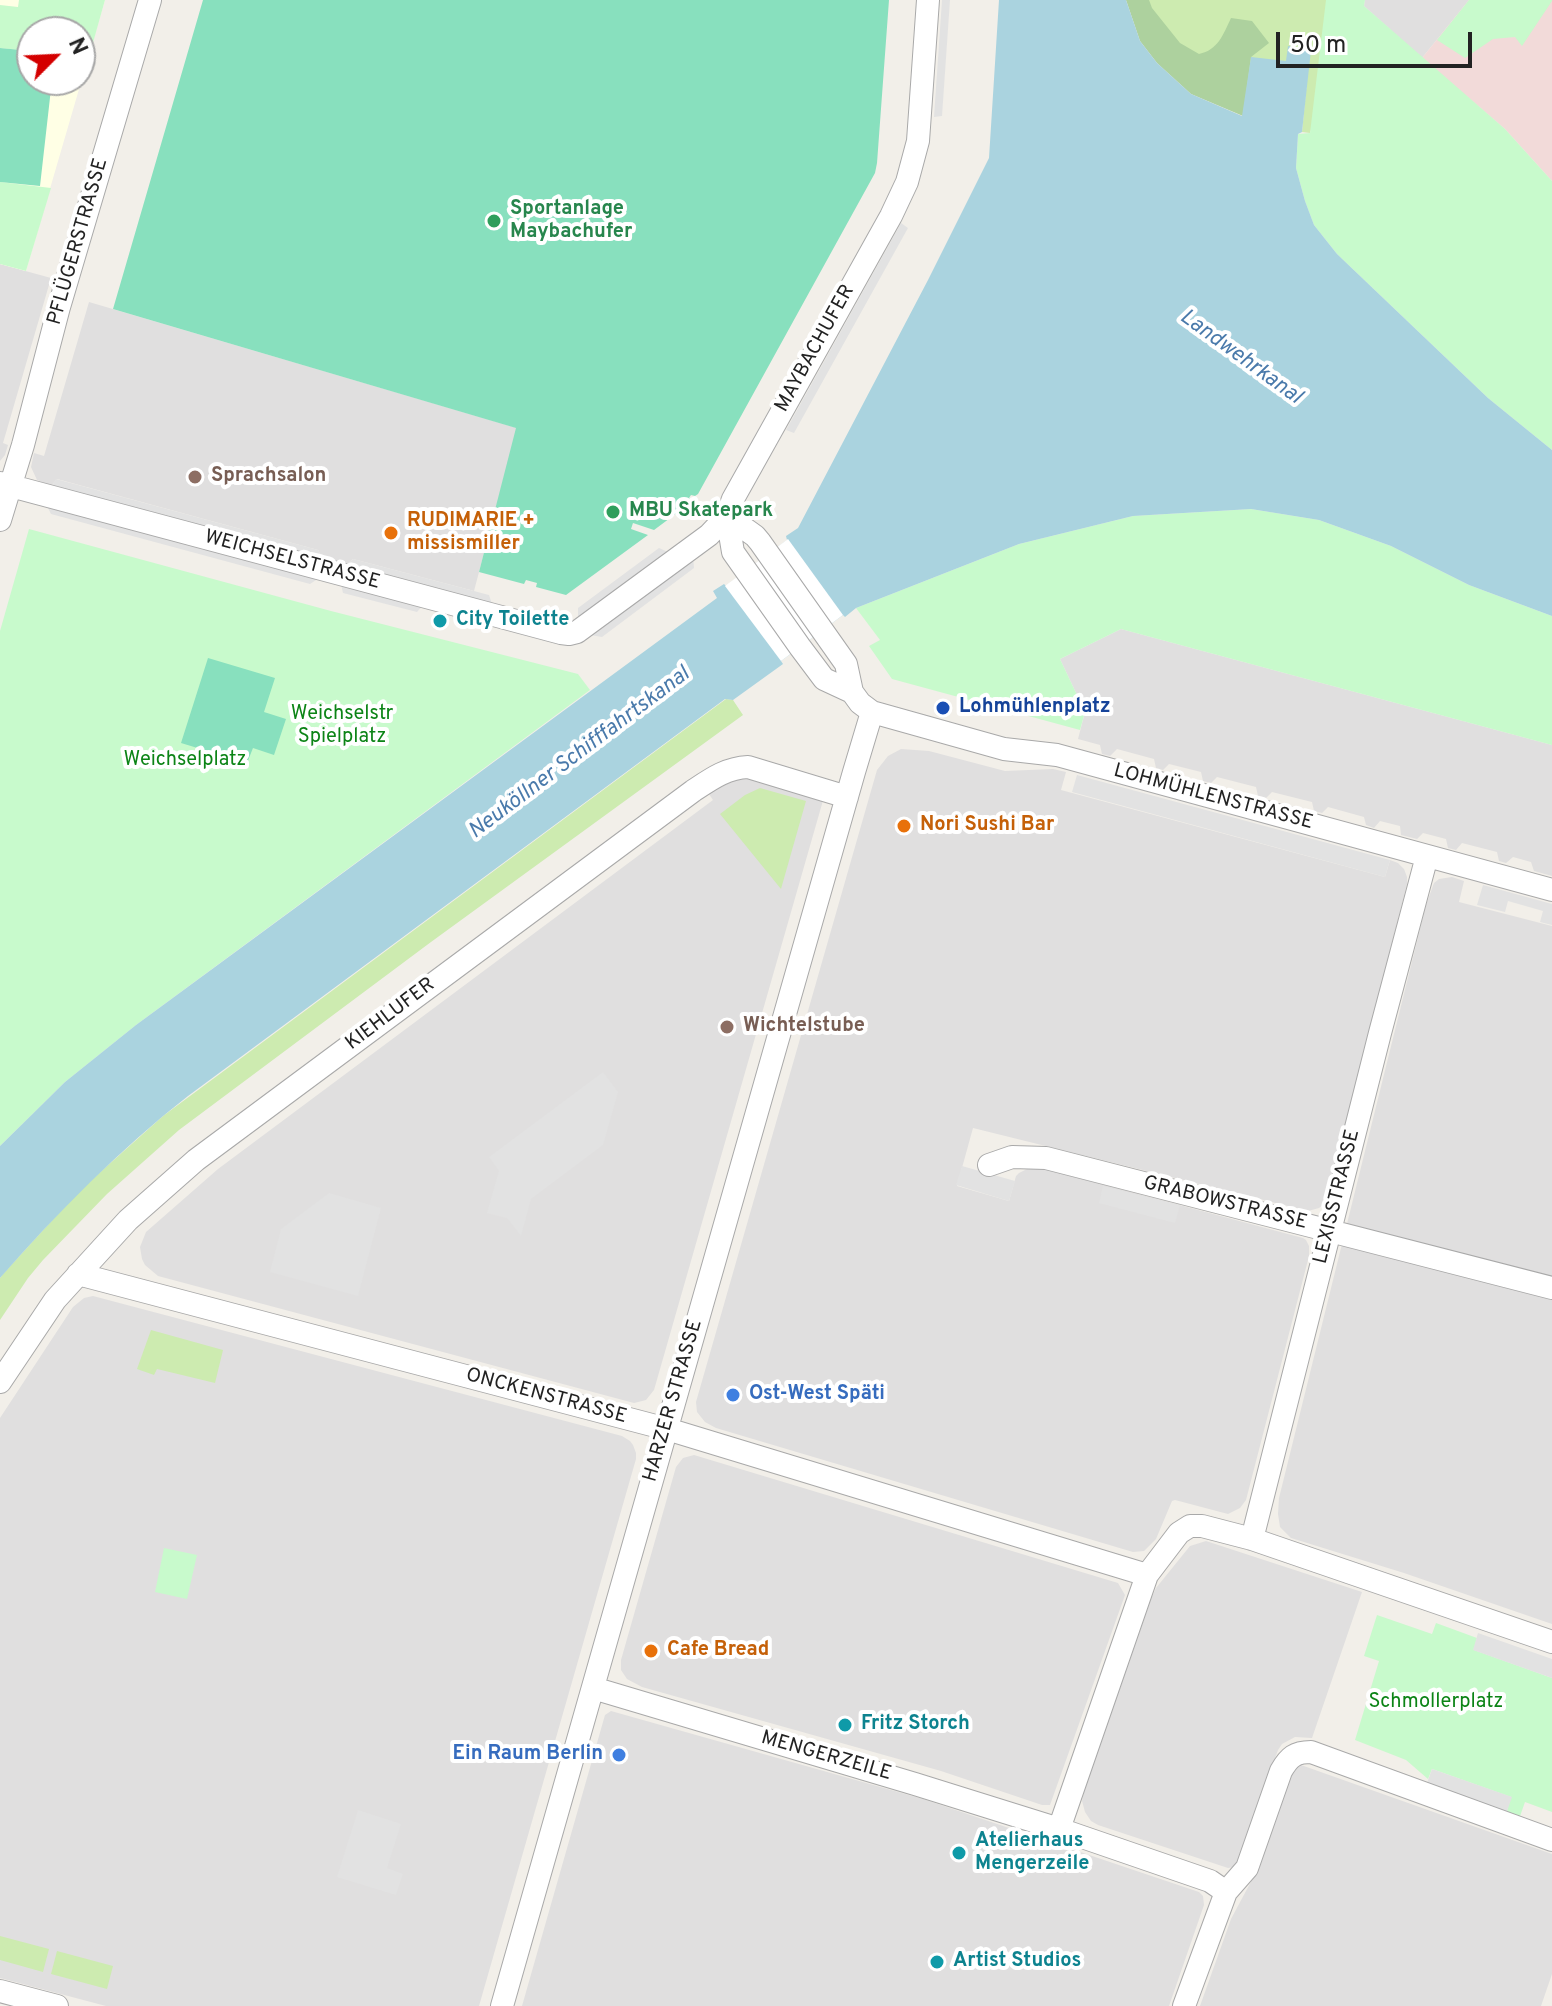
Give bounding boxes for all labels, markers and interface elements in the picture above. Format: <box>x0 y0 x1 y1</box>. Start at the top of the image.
north arrow <box>16 16 96 96</box>
scale bar <box>1280 16 1476 66</box>
text: 50 m <box>1290 31 1346 61</box>
text: N <box>61 34 92 60</box>
street label: PFLÜGERSTRASSE <box>44 156 114 328</box>
place label: Sportanlage Maybachufer <box>510 198 632 245</box>
marker: Sportanlage Maybachufer <box>485 212 503 230</box>
street label: MAYBACHUFER <box>771 281 861 417</box>
water label: Landwehrkanal <box>1174 305 1306 411</box>
place label: Sprachsalon <box>211 465 326 489</box>
marker: Sprachsalon <box>186 468 204 486</box>
place label: MBU Skatepark <box>629 500 773 524</box>
marker: MBU Skatepark <box>604 503 622 521</box>
place label: RUDIMARIE + missismiller <box>407 510 535 557</box>
marker: RUDIMARIE + missismiller <box>382 524 400 542</box>
street label: WEICHSELSTRASSE <box>202 526 382 596</box>
place label: City Toilette <box>456 609 569 633</box>
marker: City Toilette <box>431 612 449 630</box>
water label: Neuköllner Schifffahrtskanal <box>464 662 696 846</box>
place label: Lohmühlenplatz <box>959 696 1111 720</box>
marker: Lohmühlenplatz <box>934 699 952 717</box>
park label: Weichselstr Spielplatz <box>291 703 393 750</box>
park label: Weichselplatz <box>124 749 246 773</box>
street label: LOHMÜHLENSTRASSE <box>1111 760 1315 836</box>
place label: Nori Sushi Bar <box>920 814 1054 838</box>
marker: Nori Sushi Bar <box>895 817 913 835</box>
street label: KIEHLUFER <box>342 974 440 1056</box>
place label: Wichtelstube <box>743 1015 865 1039</box>
marker: Wichtelstube <box>718 1018 736 1036</box>
street label: LEXISSTRASSE <box>1310 1127 1366 1267</box>
street label: GRABOWSTRASSE <box>1140 1172 1310 1236</box>
street label: HARZER STRASSE <box>639 1317 709 1485</box>
street label: ONCKENSTRASSE <box>463 1364 629 1430</box>
place label: Ost-West Späti <box>749 1383 885 1407</box>
marker: Ost-West Späti <box>724 1386 742 1404</box>
place label: Cafe Bread <box>667 1639 769 1663</box>
marker: Cafe Bread <box>642 1642 660 1660</box>
park label: Schmollerplatz <box>1369 1691 1503 1715</box>
place label: Fritz Storch <box>861 1713 970 1737</box>
marker: Fritz Storch <box>836 1716 854 1734</box>
street label: MENGERZEILE <box>758 1727 894 1787</box>
place label: Ein Raum Berlin <box>453 1743 603 1767</box>
marker: Ein Raum Berlin <box>610 1746 628 1764</box>
place label: Atelierhaus Mengerzeile <box>975 1830 1089 1877</box>
marker: Atelierhaus Mengerzeile <box>950 1844 968 1862</box>
place label: Artist Studios <box>953 1950 1081 1974</box>
marker: Artist Studios <box>928 1953 946 1971</box>

